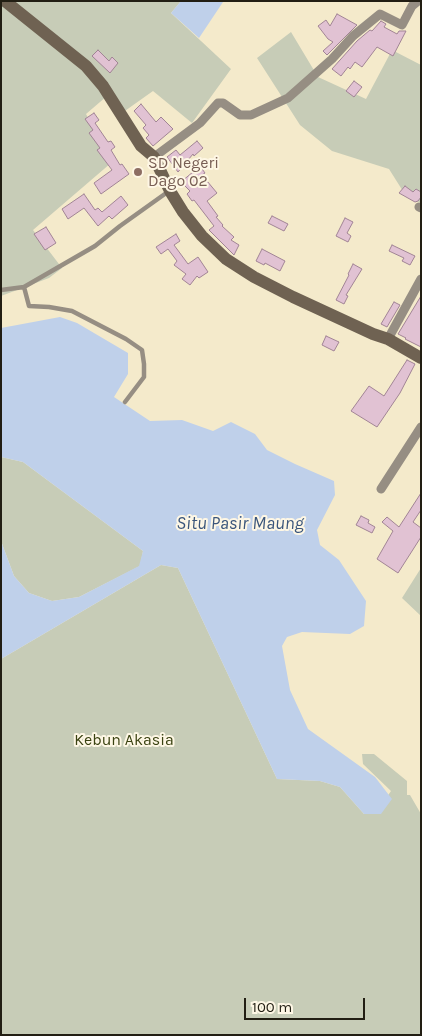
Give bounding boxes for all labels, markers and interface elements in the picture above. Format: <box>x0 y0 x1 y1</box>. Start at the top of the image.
place label: SD Negeri Dago 02 <box>148 153 219 191</box>
marker: SD Negeri Dago 02 <box>132 166 144 178</box>
water label: Situ Pasir Maung <box>176 513 304 535</box>
park label: Kebun Akasia <box>74 730 174 750</box>
scale bar <box>247 988 368 1020</box>
text: 100 m <box>252 998 292 1016</box>

